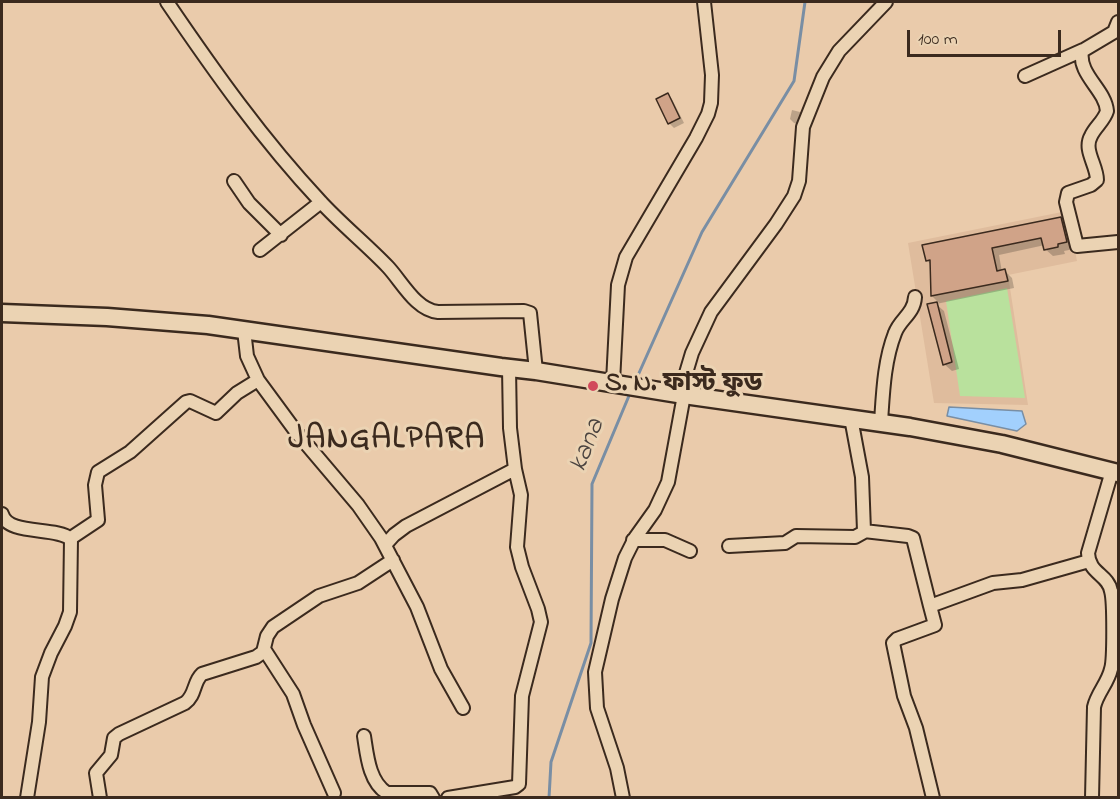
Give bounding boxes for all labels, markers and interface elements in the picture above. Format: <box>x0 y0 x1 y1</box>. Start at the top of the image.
scale bar <box>910 18 1064 56</box>
text: 100 m <box>918 27 958 53</box>
place label: S. N. ফাস্ট ফুড <box>605 370 762 402</box>
marker: S. N. ফাস্ট ফুড <box>586 379 600 393</box>
water label: kana <box>564 415 614 477</box>
district label: JANGALPARA <box>288 423 486 461</box>

